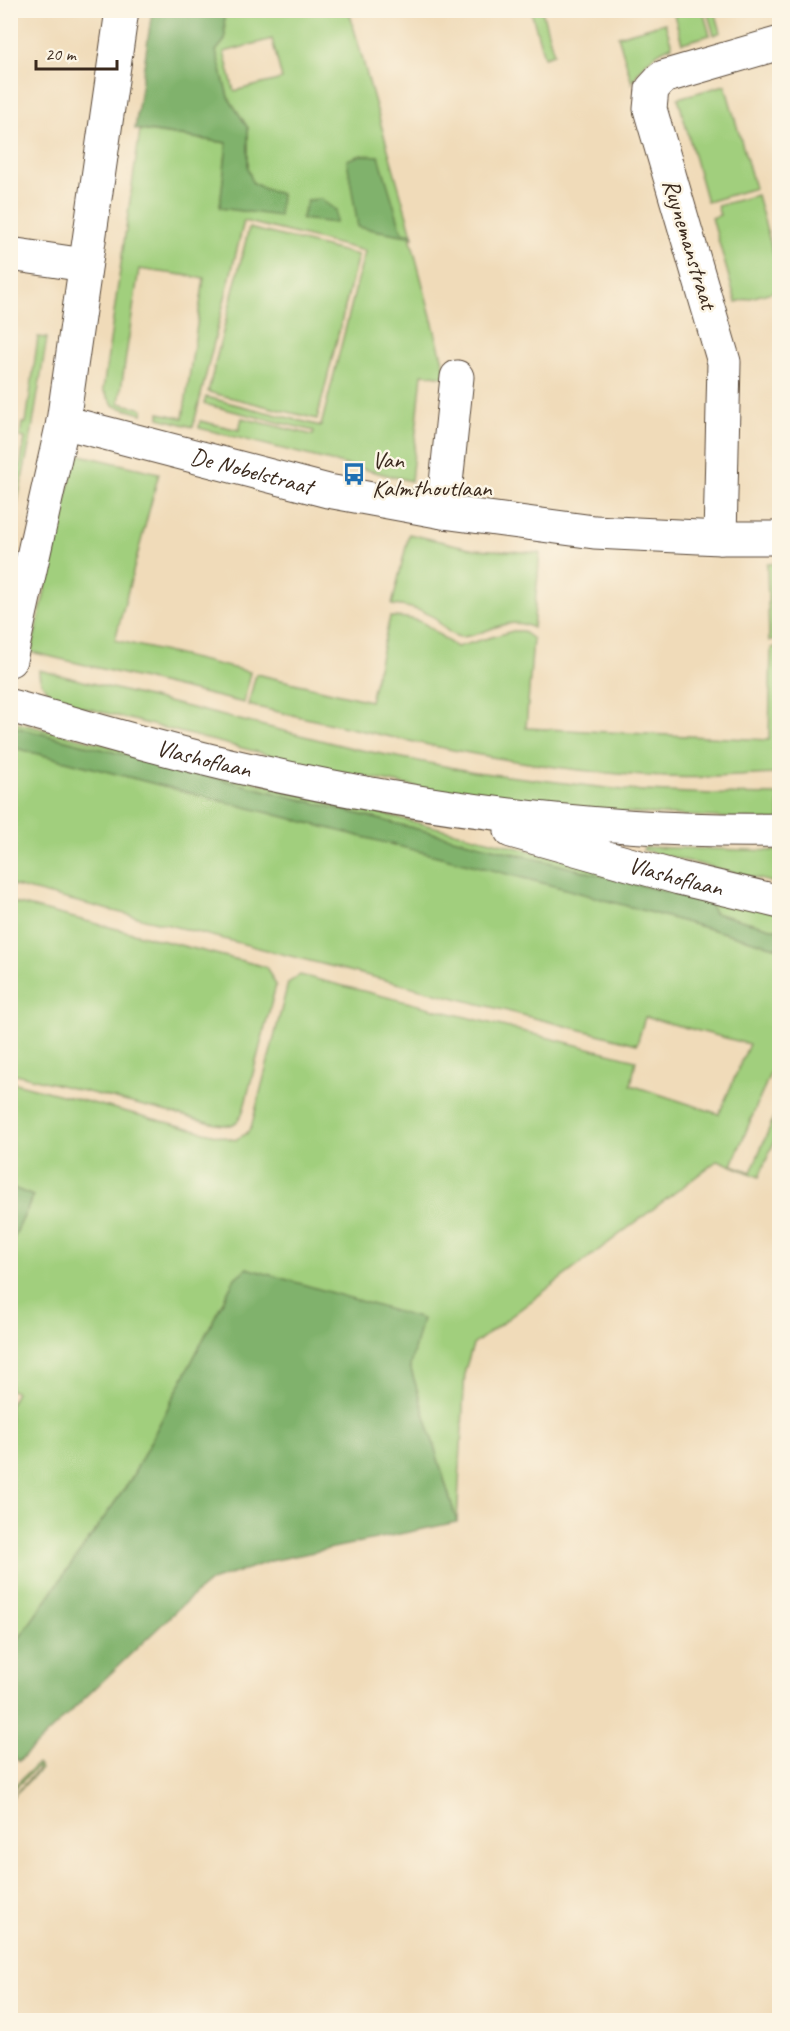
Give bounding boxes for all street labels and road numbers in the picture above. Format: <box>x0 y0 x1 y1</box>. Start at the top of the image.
street label: Ruynemanstraat <box>656 175 725 315</box>
street label: De Nobelstraat <box>187 441 319 502</box>
street label: Vlashoflaan <box>154 732 255 785</box>
street label: Vlashoflaan <box>625 850 727 903</box>

